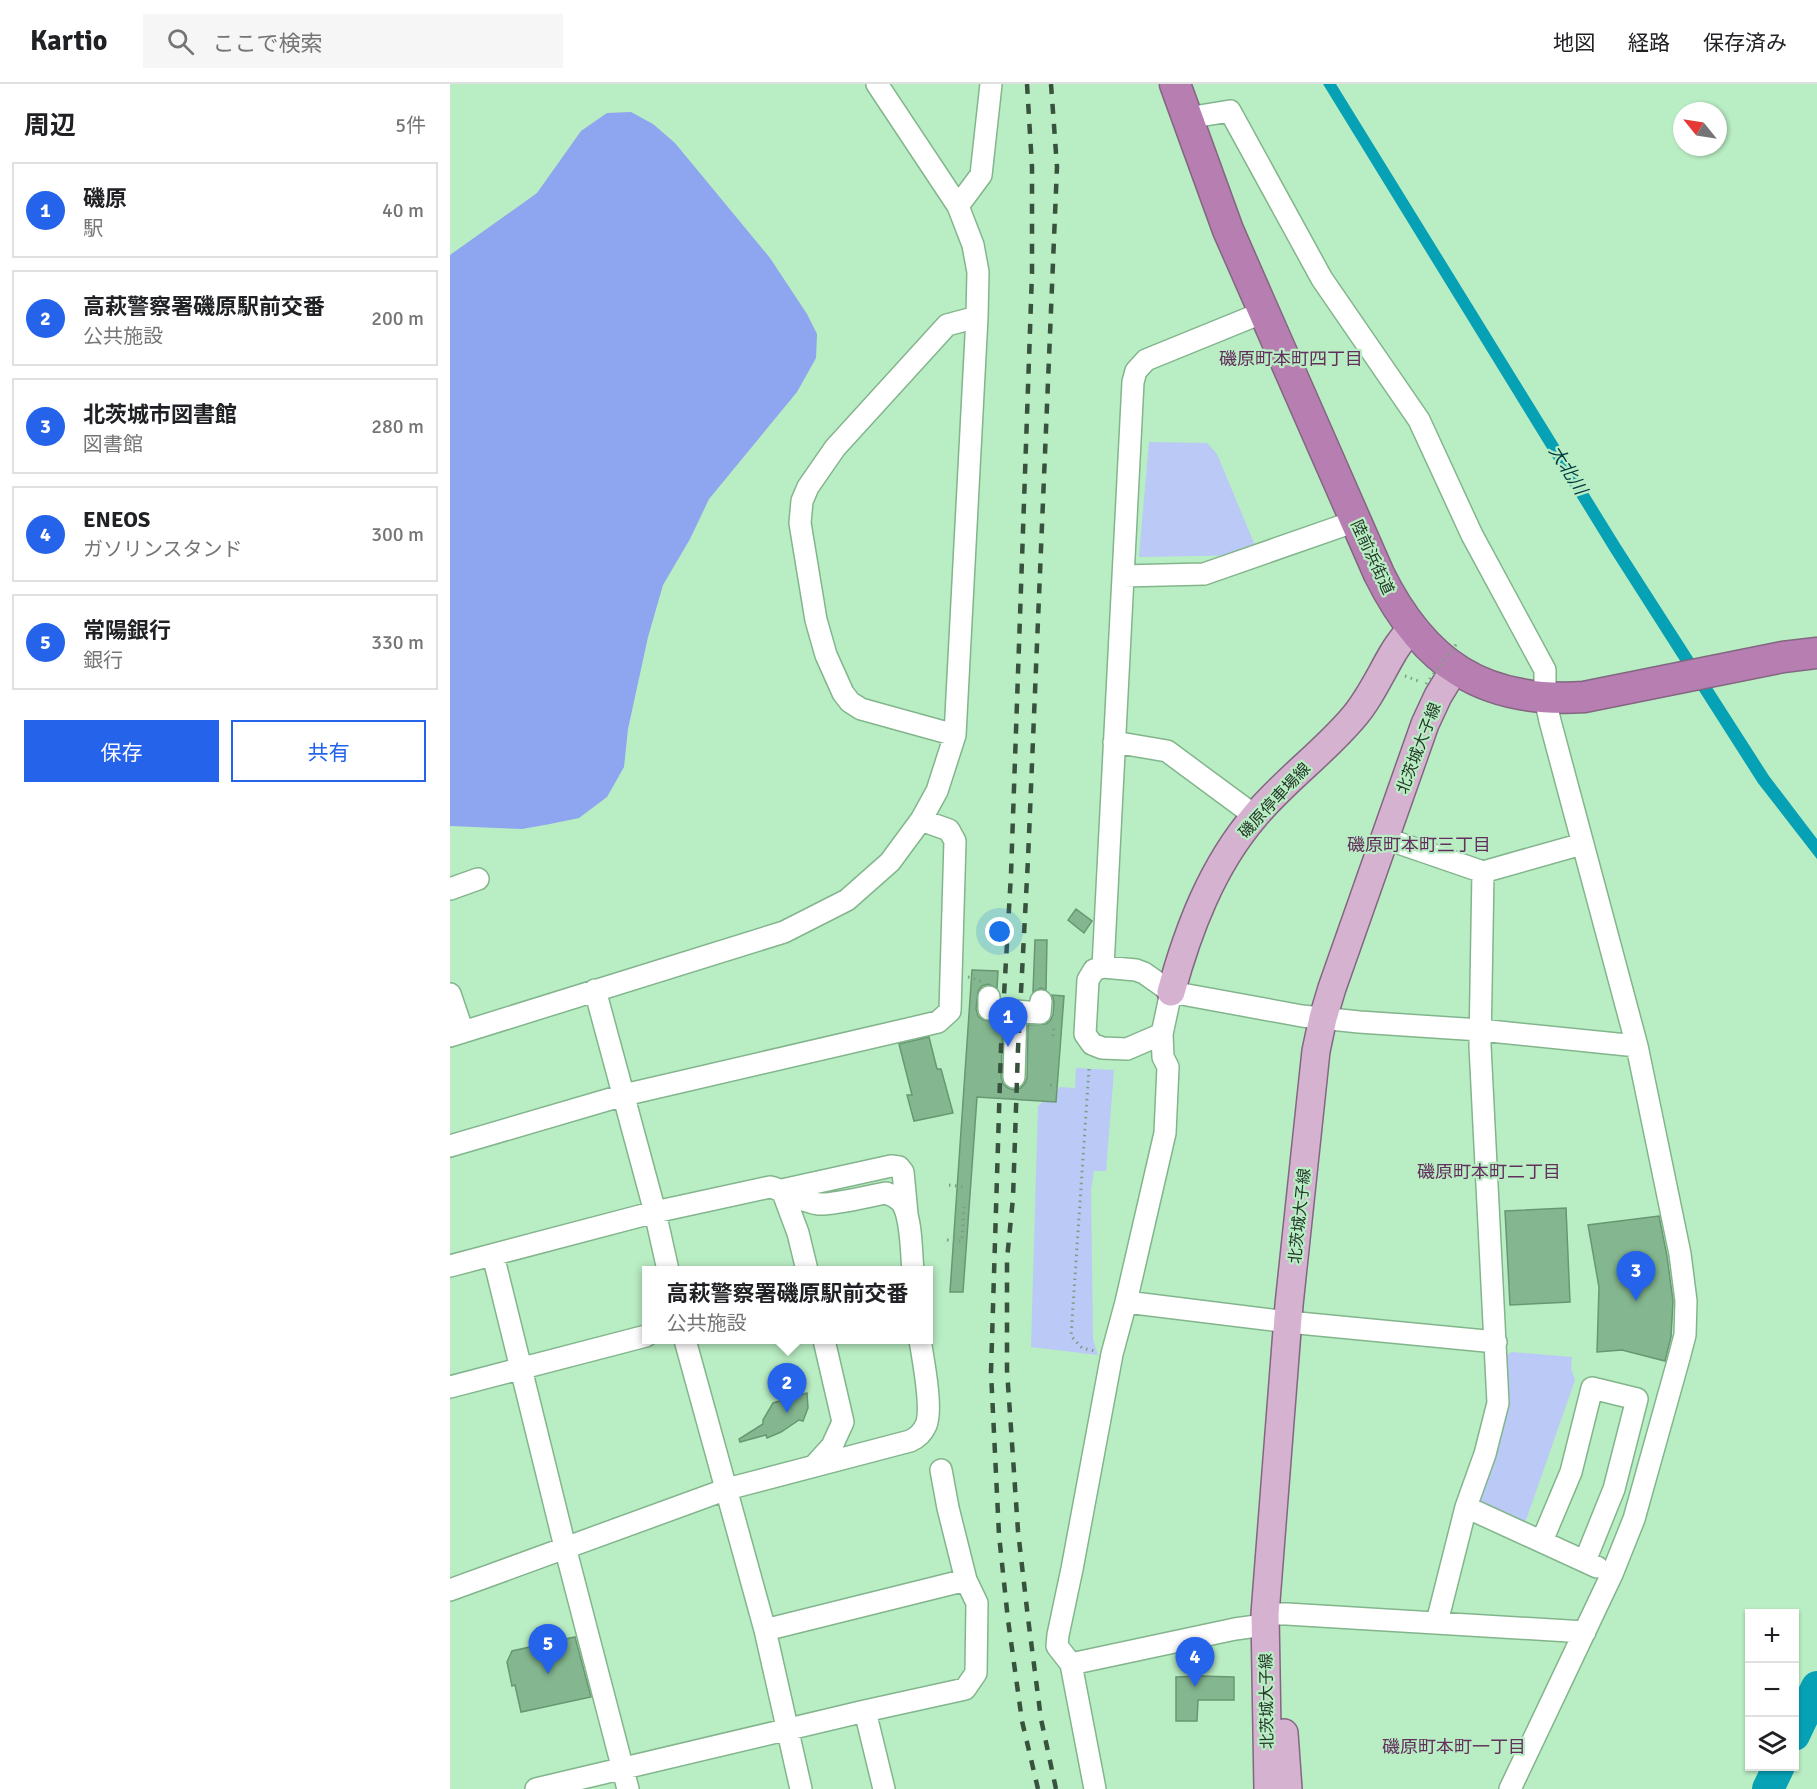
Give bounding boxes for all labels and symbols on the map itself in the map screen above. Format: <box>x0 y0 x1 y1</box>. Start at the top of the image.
north arrow <box>1673 102 1727 156</box>
district label: 磯原町本町四丁目 <box>1219 348 1363 370</box>
water label: 大北川 <box>1544 441 1593 500</box>
street label: 陸前浜街道 <box>1346 517 1398 598</box>
street label: 北茨城大子線 <box>1392 700 1445 797</box>
street label: 磯原停車場線 <box>1235 759 1315 843</box>
district label: 磯原町本町三丁目 <box>1347 834 1491 856</box>
your location <box>985 917 1014 946</box>
pin: 1 <box>988 998 1028 1047</box>
district label: 磯原町本町二丁目 <box>1417 1161 1561 1183</box>
street label: 北茨城大子線 <box>1285 1167 1315 1265</box>
pin: 3 <box>1616 1252 1656 1301</box>
pin: 2 <box>768 1364 806 1413</box>
pin: 5 <box>528 1624 568 1674</box>
pin: 4 <box>1176 1638 1214 1687</box>
street label: 北茨城大子線 <box>1256 1653 1278 1749</box>
district label: 磯原町本町一丁目 <box>1382 1736 1526 1758</box>

